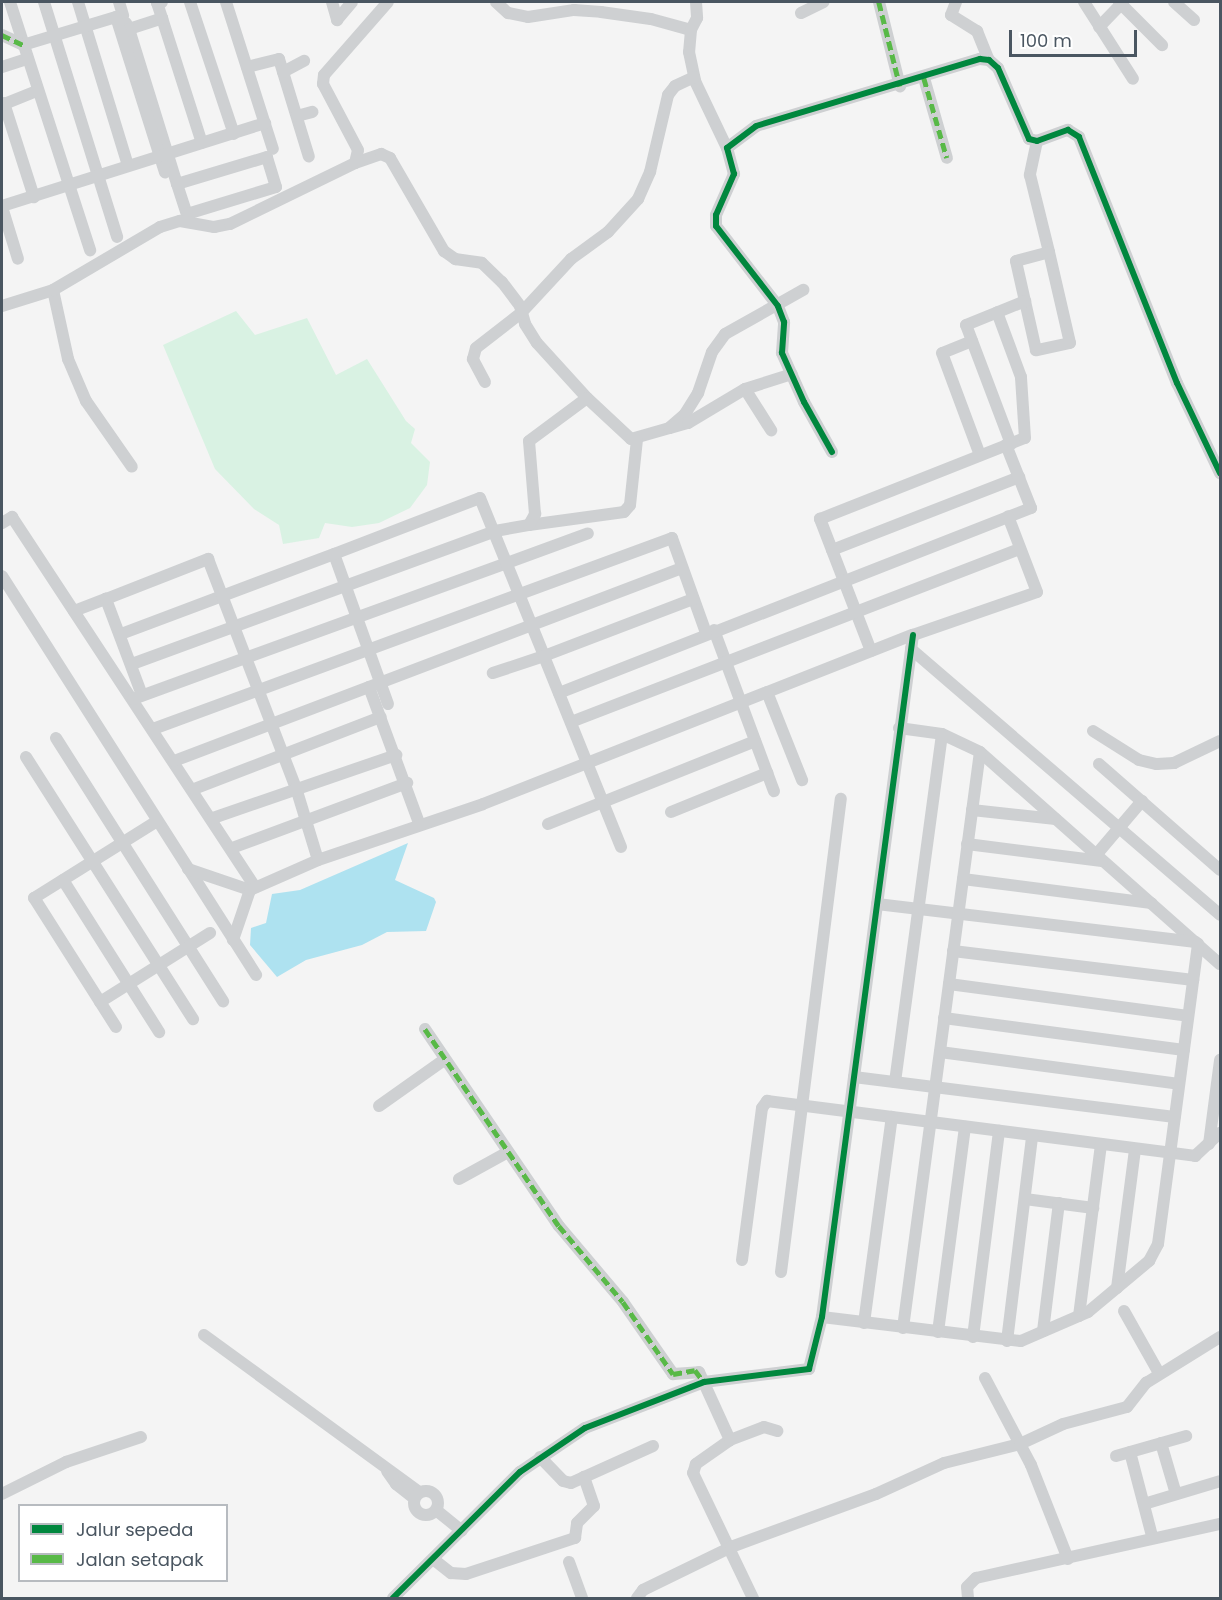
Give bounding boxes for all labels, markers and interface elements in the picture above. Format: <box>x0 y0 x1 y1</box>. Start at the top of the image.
scale bar <box>1012 18 1140 56</box>
text: 100 m <box>1020 28 1072 53</box>
legend <box>18 1504 228 1582</box>
text: Jalur sepeda <box>76 1517 193 1542</box>
text: Jalan setapak <box>76 1547 204 1572</box>

